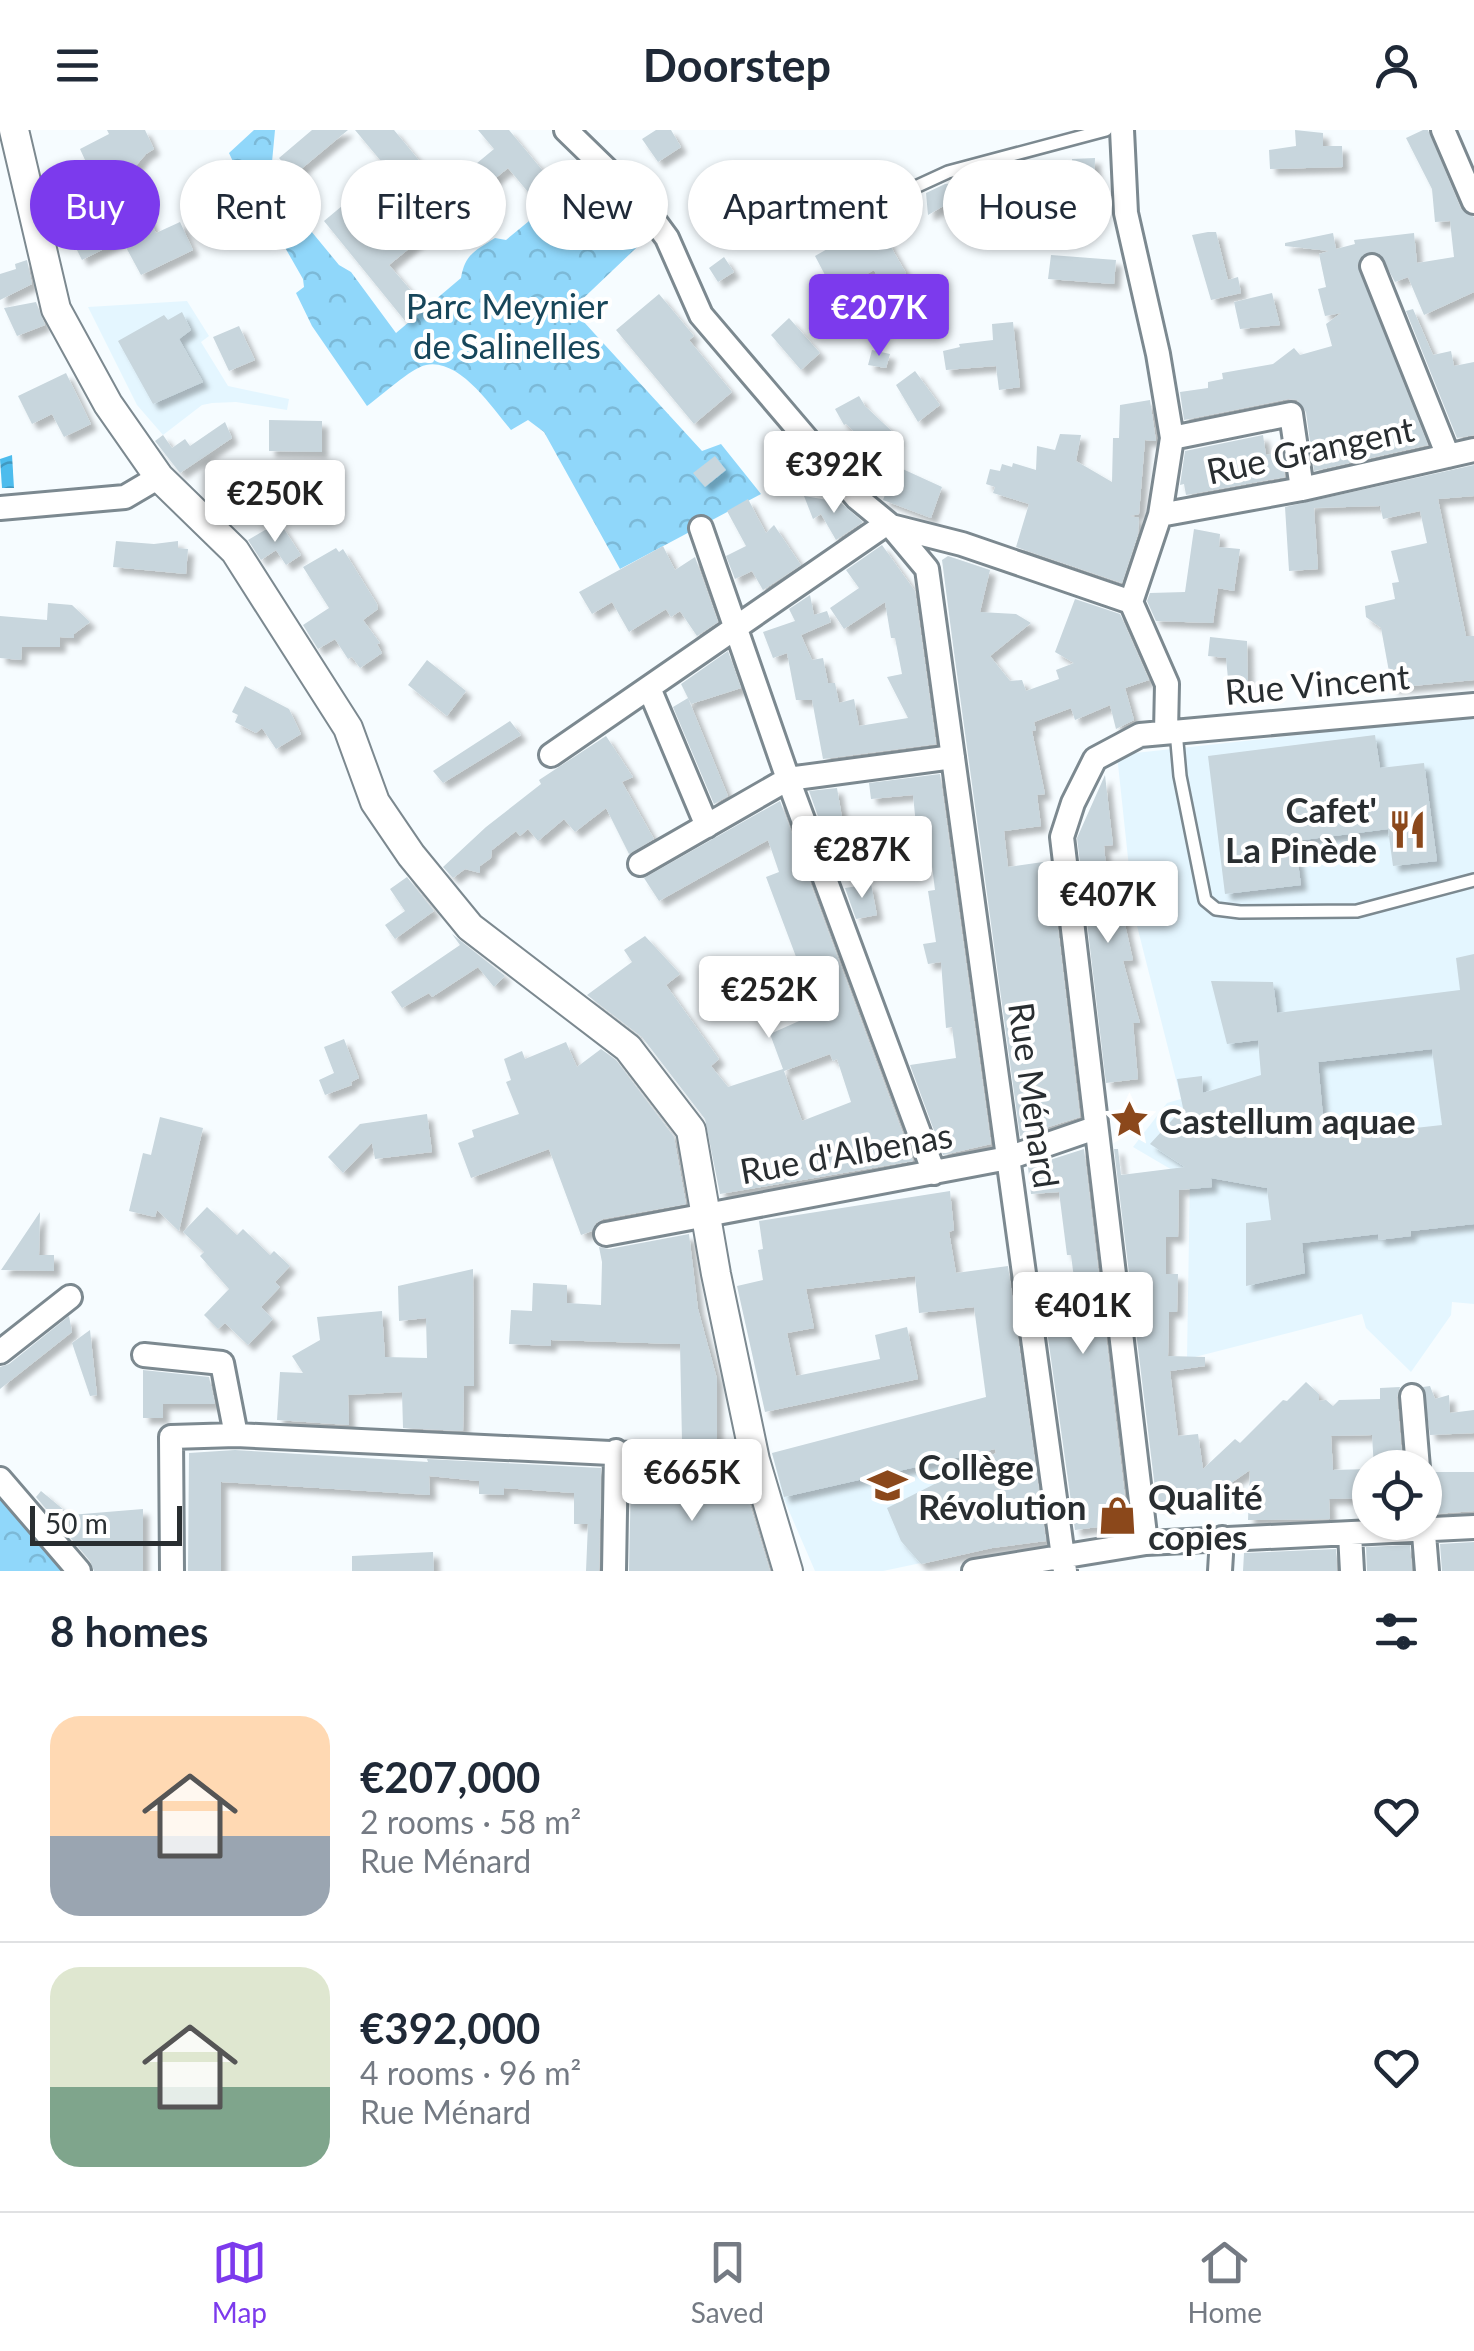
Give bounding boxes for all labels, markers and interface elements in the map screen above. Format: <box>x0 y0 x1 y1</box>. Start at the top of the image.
icon: menu <box>50 38 105 93</box>
text: Doorstep <box>643 38 831 92</box>
icon: person <box>1369 38 1424 93</box>
chip: Buy <box>30 160 160 250</box>
chip: Rent <box>180 160 321 250</box>
chip: Filters <box>341 160 506 250</box>
chip: New <box>526 160 668 250</box>
chip: Apartment <box>688 160 923 250</box>
chip: House <box>943 160 1112 250</box>
pin: €207K <box>809 274 949 359</box>
park label: Parc Meynier de Salinelles <box>406 284 609 366</box>
text: €207K <box>831 287 927 326</box>
street label: Rue Grangent <box>1202 406 1418 491</box>
pin: €392K <box>764 431 904 516</box>
text: €392K <box>786 444 882 483</box>
pin: €250K <box>205 460 345 545</box>
text: €250K <box>227 473 323 512</box>
street label: Rue Vincent <box>1223 654 1412 712</box>
place label: Cafet' La Pinède <box>1225 788 1377 870</box>
restaurant icon: Cafet' La Pinède <box>1386 808 1428 850</box>
pin: €287K <box>792 816 932 901</box>
text: €287K <box>814 829 910 868</box>
pin: €407K <box>1038 861 1178 946</box>
text: €407K <box>1060 874 1156 913</box>
pin: €252K <box>699 956 839 1041</box>
text: €252K <box>721 969 817 1008</box>
street label: Rue Ménard <box>1001 999 1069 1191</box>
place icon: Castellum aquae <box>1108 1099 1150 1141</box>
place label: Castellum aquae <box>1159 1099 1416 1141</box>
street label: Rue d'Albenas <box>736 1113 956 1191</box>
pin: €401K <box>1013 1272 1153 1357</box>
text: €401K <box>1035 1285 1131 1324</box>
pin: €665K <box>622 1439 762 1524</box>
place label: Collège Révolution <box>918 1445 1086 1527</box>
map controls <box>1352 1450 1442 1540</box>
button: locate <box>1352 1450 1442 1540</box>
text: €665K <box>644 1452 740 1491</box>
school or university icon: Collège Révolution <box>867 1465 909 1507</box>
place label: Qualité copies <box>1148 1475 1263 1557</box>
shop icon: Qualité copies <box>1097 1495 1139 1537</box>
scale bar <box>30 1501 182 1546</box>
text: 50 m <box>45 1506 108 1540</box>
icon: filters <box>1369 1604 1424 1659</box>
text: 8 homes <box>50 1606 208 1656</box>
text: €207,000 <box>360 1752 540 1802</box>
icon: home <box>130 1756 250 1876</box>
icon: heart <box>1369 1789 1424 1844</box>
text: 2 rooms · 58 m² <box>360 1802 581 1841</box>
text: Rue Ménard <box>360 1841 531 1880</box>
text: €392,000 <box>360 2003 540 2053</box>
icon: home <box>130 2007 250 2127</box>
icon: heart <box>1369 2040 1424 2095</box>
text: 4 rooms · 96 m² <box>360 2053 581 2092</box>
text: Rue Ménard <box>360 2092 531 2131</box>
tab: Map <box>212 2235 267 2329</box>
tab: Saved <box>691 2235 764 2329</box>
tab: Home <box>1188 2235 1262 2329</box>

